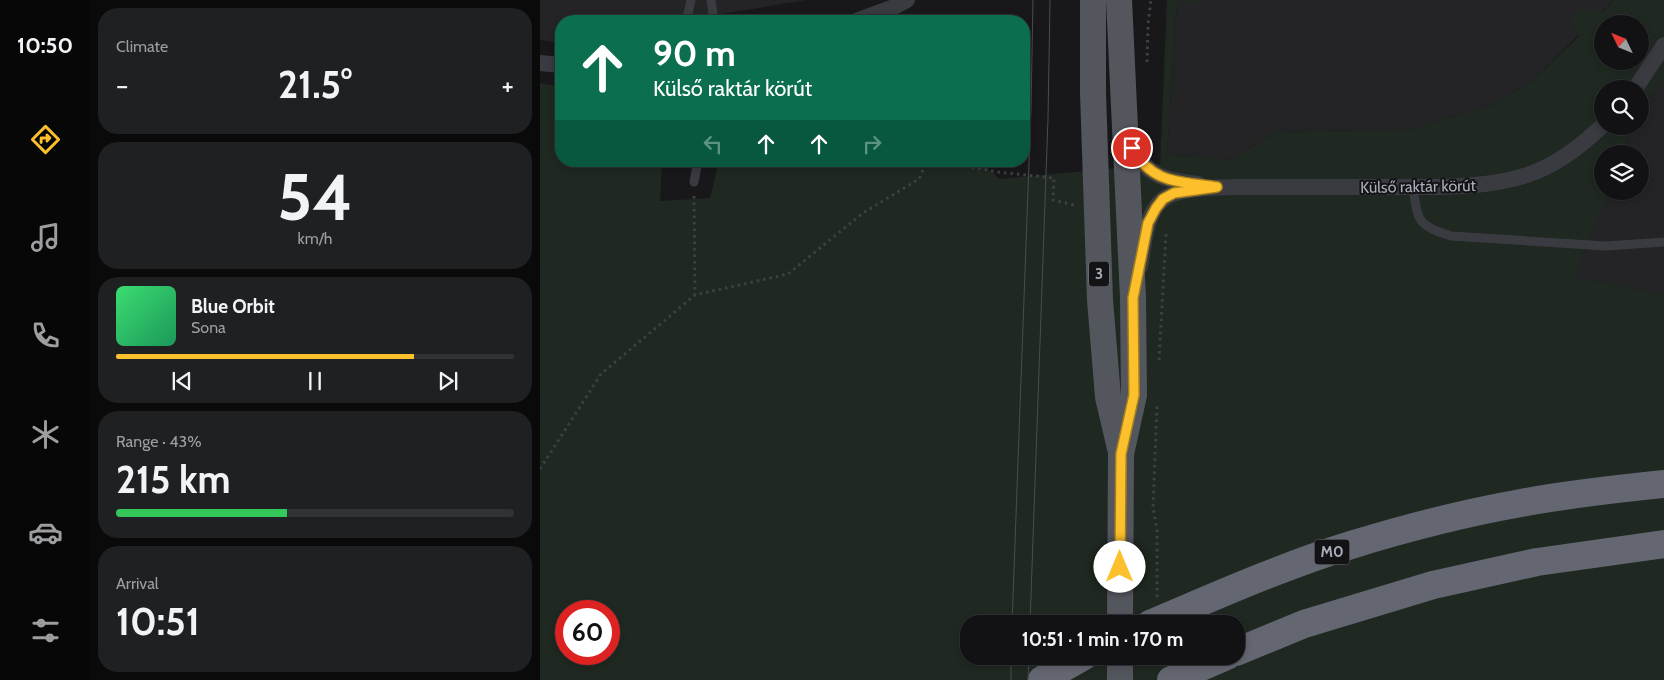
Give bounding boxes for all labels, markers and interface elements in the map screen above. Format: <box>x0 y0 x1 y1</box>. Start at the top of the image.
north arrow <box>1594 15 1649 70</box>
map controls <box>1594 15 1649 200</box>
text: 10:50 <box>17 32 73 59</box>
text: 90 m <box>653 32 736 75</box>
icon: ahead <box>570 35 635 100</box>
text: Climate <box>116 37 168 56</box>
text: 21.5° <box>278 61 352 108</box>
text: − <box>116 68 128 102</box>
text: + <box>502 68 514 102</box>
text: Külső raktár körút <box>653 75 812 102</box>
button: search <box>1594 80 1649 135</box>
icon: directions <box>28 122 63 157</box>
pin <box>1111 127 1153 169</box>
icon: left <box>699 130 727 158</box>
icon: ahead <box>752 130 780 158</box>
icon: ahead <box>805 130 833 158</box>
icon: right <box>858 130 886 158</box>
icon: arrive <box>1118 134 1146 162</box>
button: layers <box>1594 145 1649 200</box>
text: 54 <box>277 157 353 236</box>
street label: Külső raktár körút <box>1360 176 1477 197</box>
icon: music <box>28 220 63 255</box>
text: km/h <box>297 229 333 248</box>
road number: 3 <box>1089 262 1109 286</box>
text: Blue Orbit <box>191 295 275 318</box>
icon: phone <box>28 318 63 353</box>
text: Sona <box>191 318 226 337</box>
icon: previous <box>168 367 196 395</box>
icon: pause <box>301 367 329 395</box>
icon: next <box>434 367 462 395</box>
icon: climate <box>28 417 63 452</box>
text: Range · 43% <box>116 432 202 451</box>
text: 215 km <box>116 456 231 503</box>
icon: car <box>28 515 63 550</box>
position arrow <box>1093 540 1145 592</box>
road number: M0 <box>1314 540 1350 564</box>
text: Arrival <box>116 574 159 593</box>
text: 10:51 <box>116 598 200 645</box>
speed limit sign: 60 <box>555 600 620 665</box>
icon: filters <box>28 613 63 648</box>
text: 10:51 · 1 min · 170 m <box>1022 628 1183 651</box>

